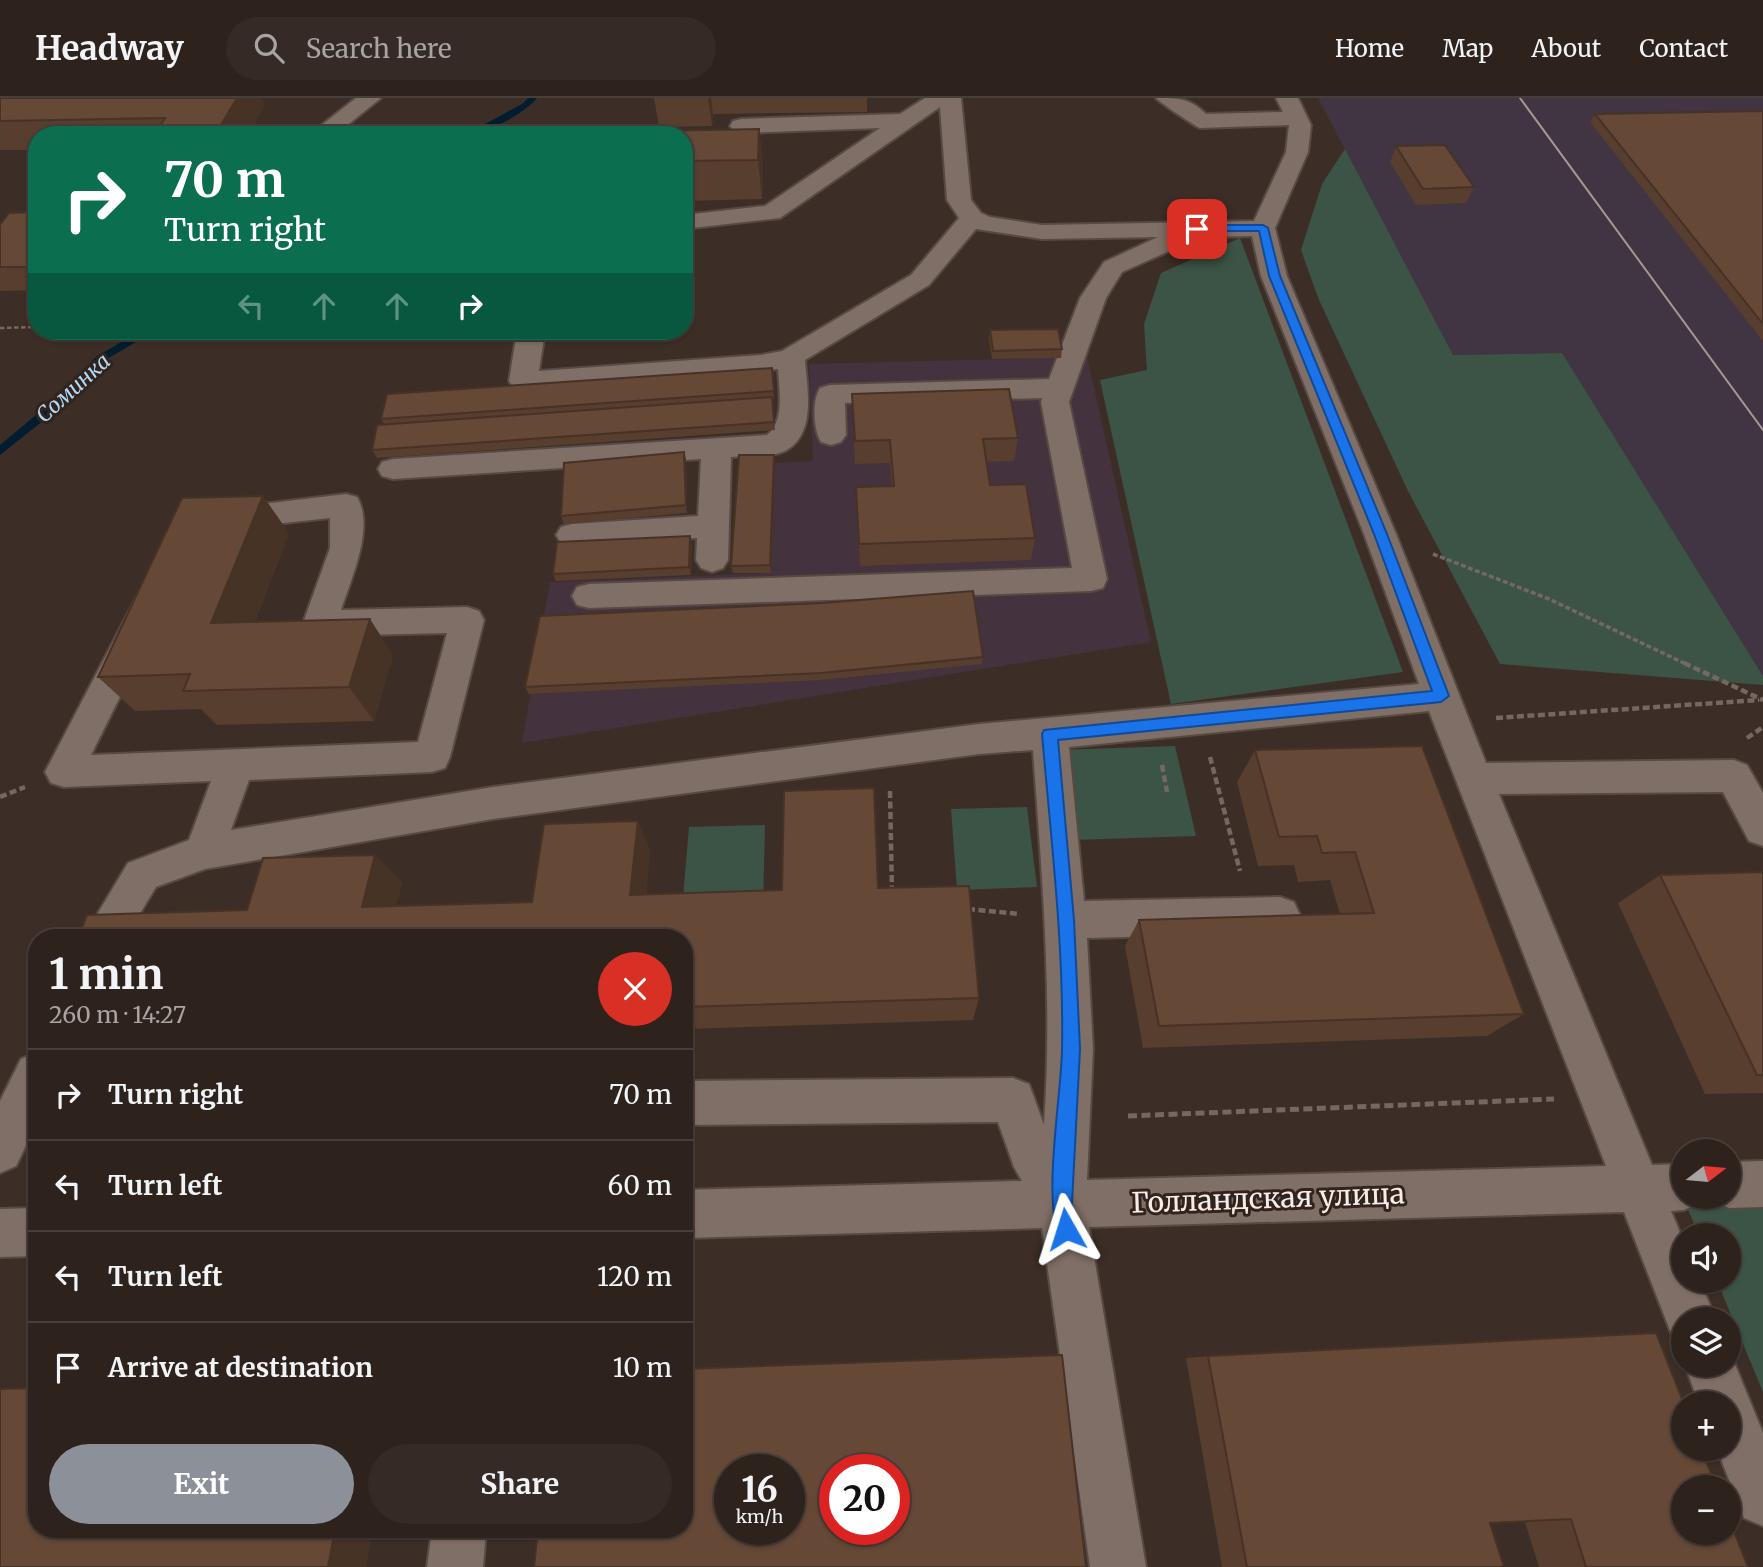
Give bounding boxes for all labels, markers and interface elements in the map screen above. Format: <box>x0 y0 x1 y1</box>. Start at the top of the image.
search box <box>226 17 716 80</box>
text: Headway <box>35 28 184 69</box>
icon: search <box>250 29 288 67</box>
text: Search here <box>306 32 452 65</box>
text: Home <box>1335 33 1404 64</box>
text: Map <box>1442 33 1493 64</box>
text: About <box>1531 33 1601 64</box>
text: Contact <box>1639 33 1728 64</box>
text: 70 m <box>164 149 285 210</box>
icon: right <box>49 154 140 245</box>
pin <box>1167 199 1227 259</box>
text: Turn right <box>164 210 326 250</box>
icon: arrive <box>1178 210 1216 248</box>
icon: left <box>232 287 270 325</box>
icon: ahead <box>305 287 343 325</box>
icon: ahead <box>378 287 416 325</box>
icon: right <box>451 287 489 325</box>
water label: Соминка <box>30 348 116 428</box>
text: 1 min <box>49 948 163 1000</box>
button: close <box>598 952 672 1026</box>
text: 260 m · 14:27 <box>49 1000 186 1029</box>
icon: right <box>49 1076 87 1114</box>
text: Turn right <box>108 1078 243 1111</box>
text: 70 m <box>609 1078 672 1111</box>
north arrow <box>1671 1139 1741 1209</box>
map controls <box>1671 1139 1741 1545</box>
icon: left <box>49 1167 87 1205</box>
text: Turn left <box>108 1169 222 1202</box>
text: 60 m <box>608 1169 672 1202</box>
street label: Голландская улица <box>1131 1175 1405 1221</box>
position arrow <box>1029 1192 1103 1266</box>
button: sound <box>1671 1223 1741 1293</box>
icon: left <box>49 1258 87 1296</box>
text: Turn left <box>108 1260 222 1293</box>
text: 120 m <box>597 1260 672 1293</box>
button: layers <box>1671 1307 1741 1377</box>
icon: arrive <box>49 1349 87 1387</box>
text: Arrive at destination <box>108 1351 373 1384</box>
text: 10 m <box>613 1351 672 1384</box>
button: + <box>1671 1391 1741 1461</box>
button: Exit <box>49 1444 354 1524</box>
button: Share <box>368 1444 672 1524</box>
speed limit sign: 20 <box>819 1454 910 1545</box>
text: 16 <box>741 1468 778 1512</box>
button: − <box>1671 1475 1741 1545</box>
text: km/h <box>736 1505 783 1528</box>

